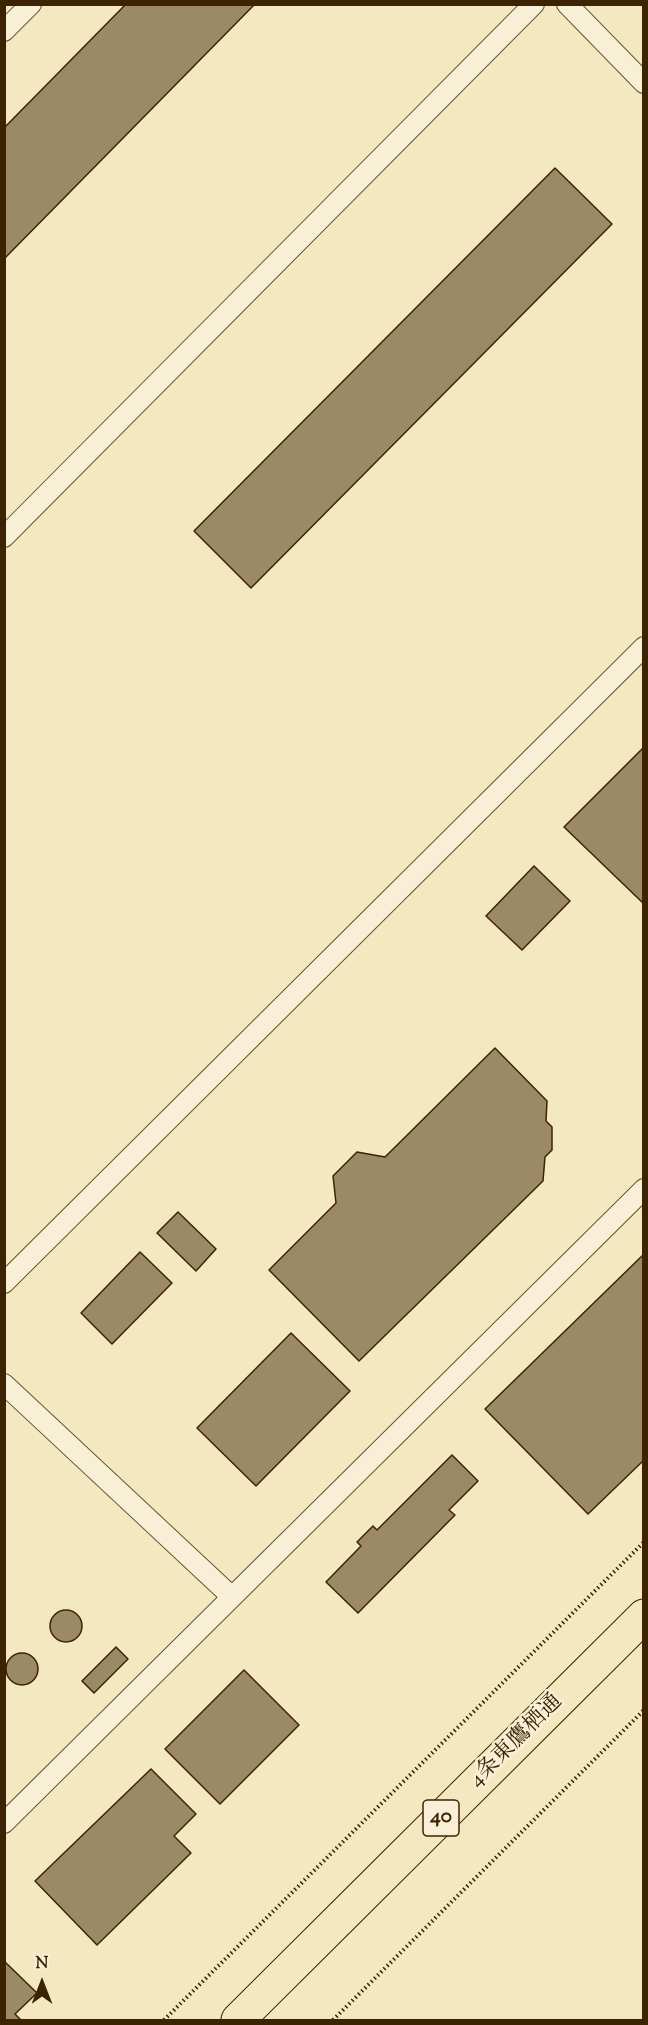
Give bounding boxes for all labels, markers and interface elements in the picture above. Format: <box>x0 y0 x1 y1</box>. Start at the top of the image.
street label: 4条東鷹栖通 <box>465 1690 569 1794</box>
road number: 40 <box>423 1800 459 1836</box>
north arrow <box>12 1953 72 2013</box>
text: N <box>36 1953 48 1976</box>

